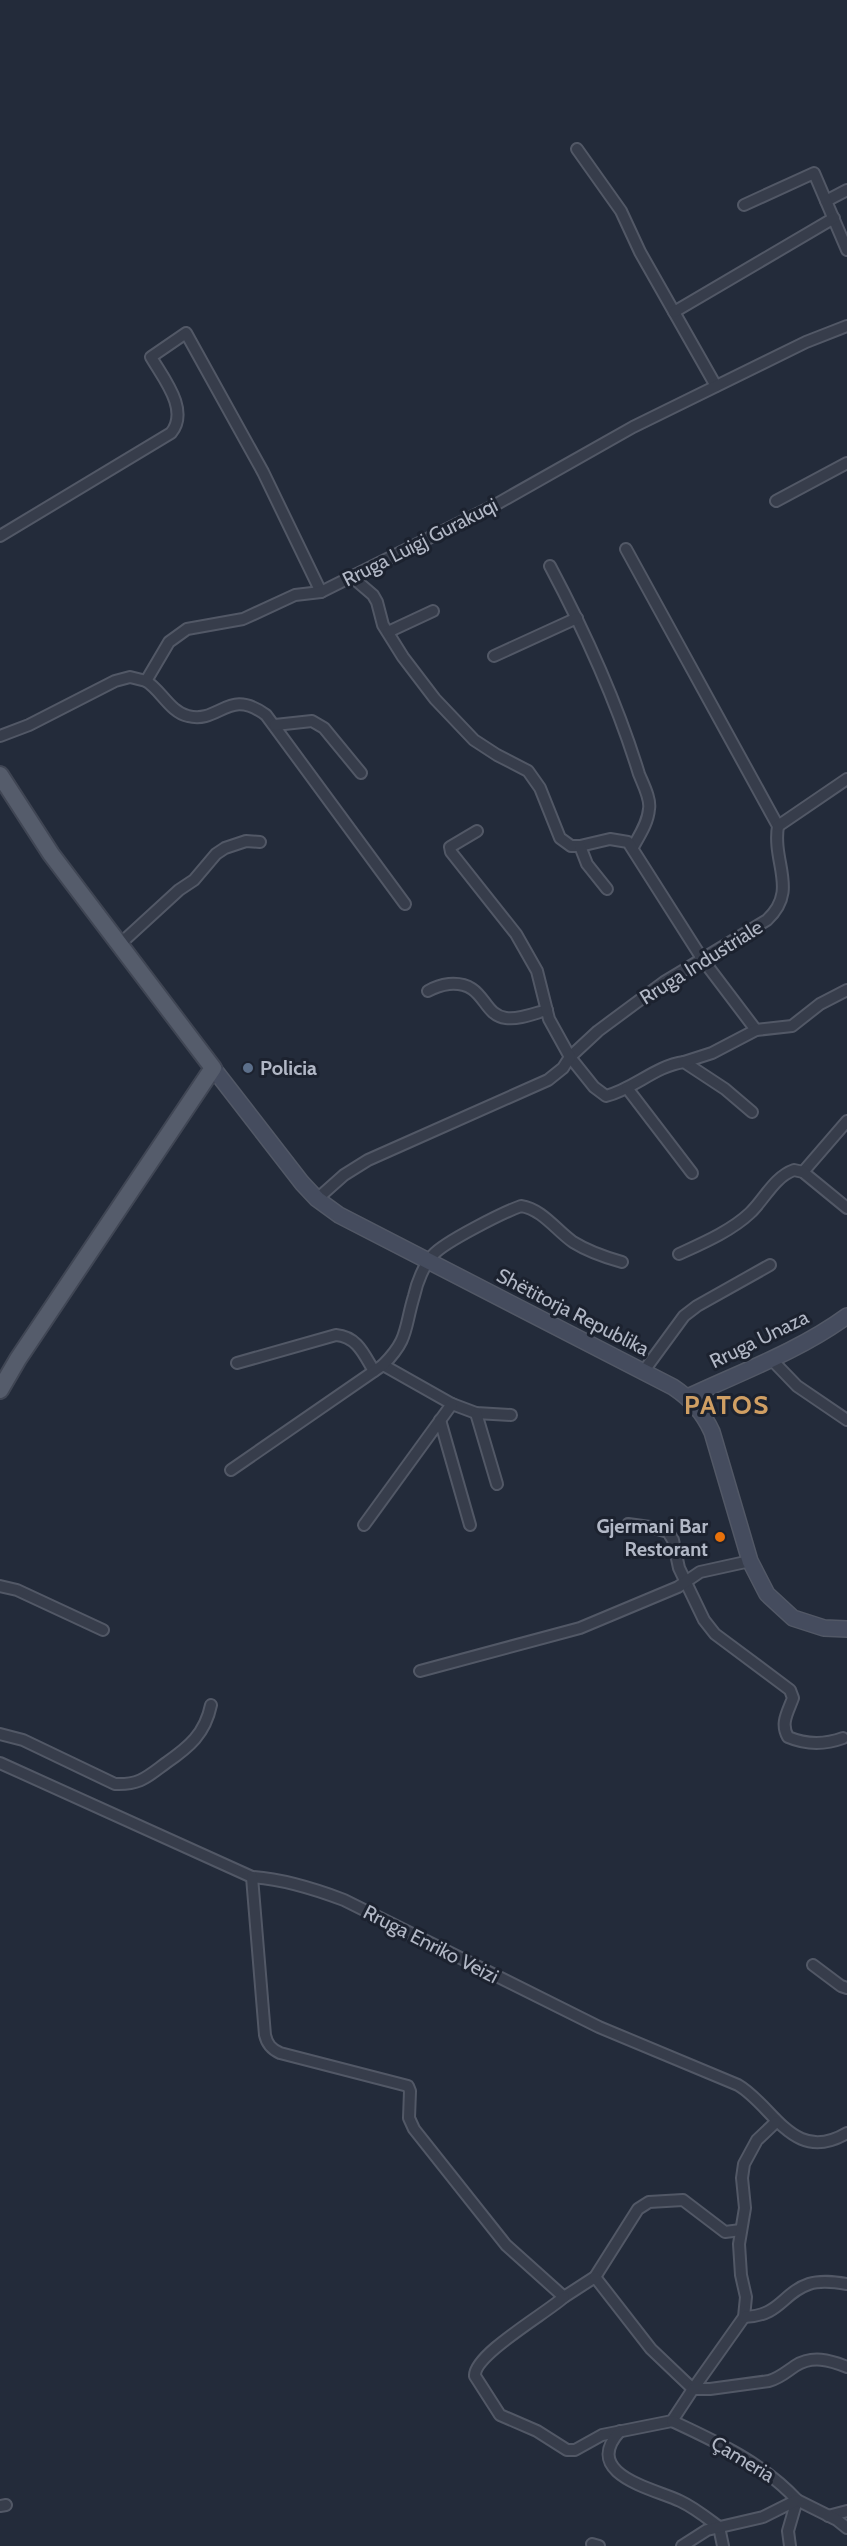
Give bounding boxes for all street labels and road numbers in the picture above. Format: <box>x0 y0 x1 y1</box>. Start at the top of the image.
street label: Rruga Luigj Gurakuqi <box>338 493 502 591</box>
street label: Rruga Industriale <box>635 915 767 1009</box>
street label: Shëtitorja Republika <box>493 1263 654 1361</box>
street label: Rruga Unaza <box>706 1305 813 1373</box>
street label: Rruga Enriko Veizi <box>359 1900 503 1988</box>
street label: Çameria <box>707 2431 779 2487</box>

